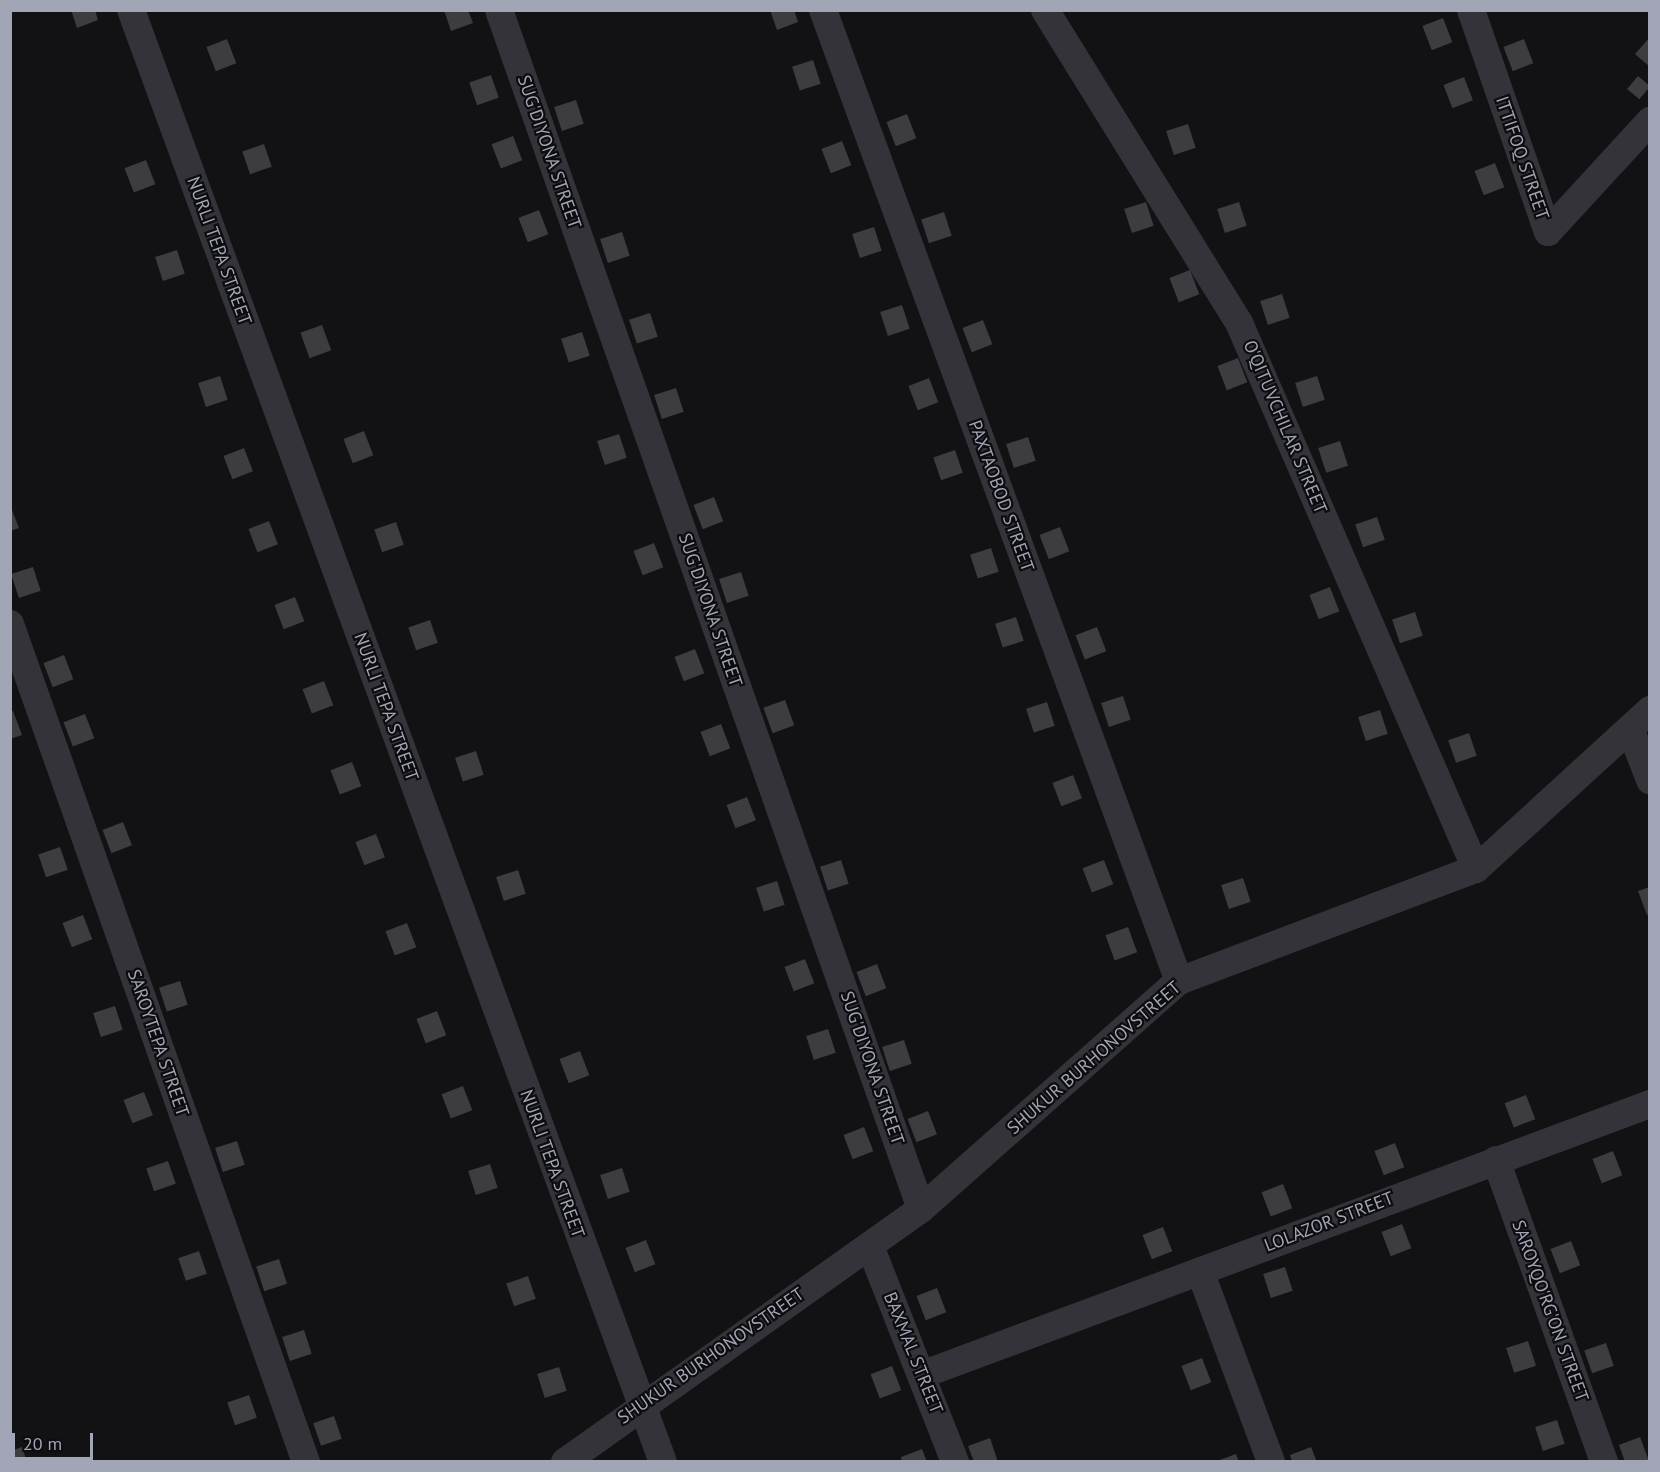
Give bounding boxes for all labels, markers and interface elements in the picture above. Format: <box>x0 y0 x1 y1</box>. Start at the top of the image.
street label: SUG'DIYONA STREET <box>512 72 586 232</box>
street label: ITTIFOQ STREET <box>1491 93 1553 223</box>
street label: NURLI TEPA STREET <box>182 173 256 329</box>
street label: O'QITUVCHILAR STREET <box>1239 337 1331 517</box>
street label: PAXTAOBOD STREET <box>964 417 1038 575</box>
street label: SUG'DIYONA STREET <box>673 530 747 690</box>
street label: NURLI TEPA STREET <box>349 629 423 785</box>
street label: SAROYTEPA STREET <box>123 966 193 1120</box>
street label: SHUKUR BURHONOVSTREET <box>1003 977 1185 1139</box>
street label: SUG'DIYONA STREET <box>835 988 909 1148</box>
street label: NURLI TEPA STREET <box>515 1086 589 1242</box>
street label: LOLAZOR STREET <box>1261 1187 1397 1257</box>
street label: SAROYQO'RG'ON STREET <box>1507 1217 1593 1405</box>
street label: SHUKUR BURHONOVSTREET <box>614 1283 808 1429</box>
street label: BAXMAL STREET <box>879 1289 947 1417</box>
scale bar <box>15 1421 96 1459</box>
text: 20 m <box>23 1432 62 1455</box>

